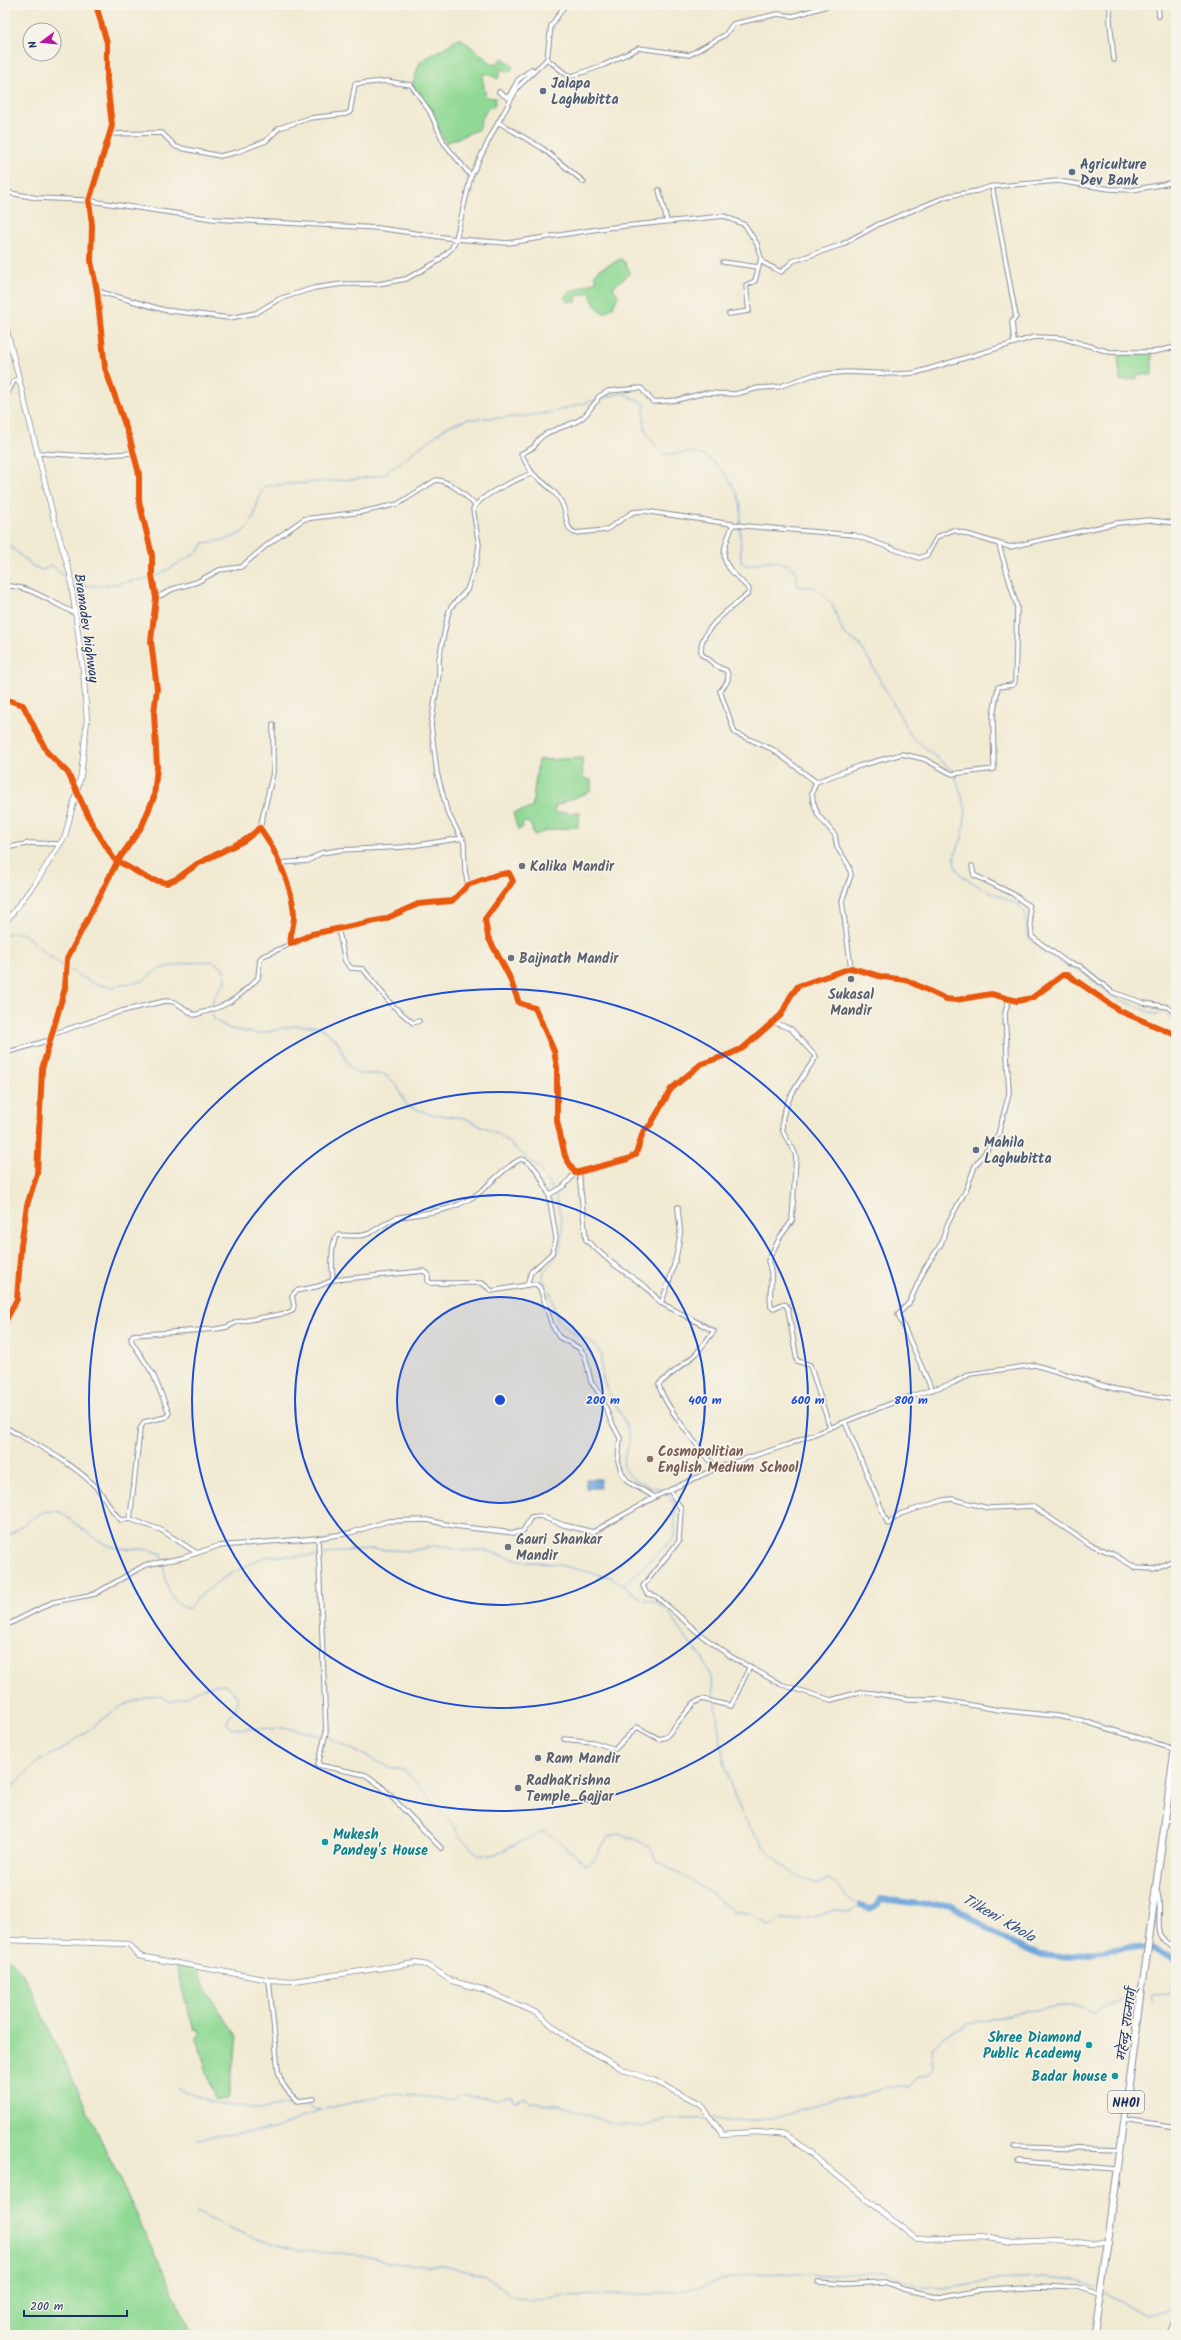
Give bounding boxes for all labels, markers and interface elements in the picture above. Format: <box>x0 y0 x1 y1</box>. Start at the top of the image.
north arrow <box>22 22 62 62</box>
text: N <box>24 39 43 50</box>
place label: Jalapa Laghubitta <box>551 73 619 111</box>
marker: Jalapa Laghubitta <box>538 86 548 96</box>
place label: Agriculture Dev Bank <box>1080 154 1147 192</box>
marker: Agriculture Dev Bank <box>1067 167 1077 177</box>
street label: Bramadev highway <box>67 572 105 685</box>
place label: Kalika Mandir <box>530 856 615 878</box>
marker: Kalika Mandir <box>517 861 527 871</box>
place label: Baijnath Mandir <box>519 948 619 970</box>
marker: Baijnath Mandir <box>506 953 516 963</box>
marker: Sukasal Mandir <box>846 974 856 984</box>
place label: Sukasal Mandir <box>828 984 874 1022</box>
place label: Mahila Laghubitta <box>984 1132 1052 1170</box>
marker: Mahila Laghubitta <box>971 1145 981 1155</box>
text: 200 m <box>586 1391 620 1410</box>
text: 400 m <box>688 1391 722 1410</box>
text: 600 m <box>791 1391 825 1410</box>
text: 800 m <box>894 1391 928 1410</box>
centre of rings <box>493 1393 507 1407</box>
place label: Cosmopolitian English Medium School <box>658 1441 799 1479</box>
marker: Cosmopolitian English Medium School <box>645 1454 655 1464</box>
place label: Gauri Shankar Mandir <box>516 1529 603 1567</box>
marker: Gauri Shankar Mandir <box>503 1542 513 1552</box>
place label: Ram Mandir <box>546 1748 621 1770</box>
marker: Ram Mandir <box>533 1753 543 1763</box>
place label: RadhaKrishna Temple_Gajjar <box>526 1770 615 1808</box>
marker: RadhaKrishna Temple_Gajjar <box>513 1783 523 1793</box>
place label: Mukesh Pandey's House <box>333 1824 428 1862</box>
marker: Mukesh Pandey's House <box>320 1837 330 1847</box>
water label: Tilkeni Khola <box>957 1888 1040 1950</box>
street label: महेन्द्र राज्मार्ग् <box>1110 1984 1144 2062</box>
place label: Shree Diamond Public Academy <box>983 2027 1082 2065</box>
marker: Shree Diamond Public Academy <box>1084 2040 1094 2050</box>
place label: Badar house <box>1032 2066 1107 2088</box>
marker: Badar house <box>1110 2071 1120 2081</box>
road number: NH01 <box>1108 2091 1144 2113</box>
scale bar <box>24 2292 127 2318</box>
text: 200 m <box>30 2297 64 2316</box>

